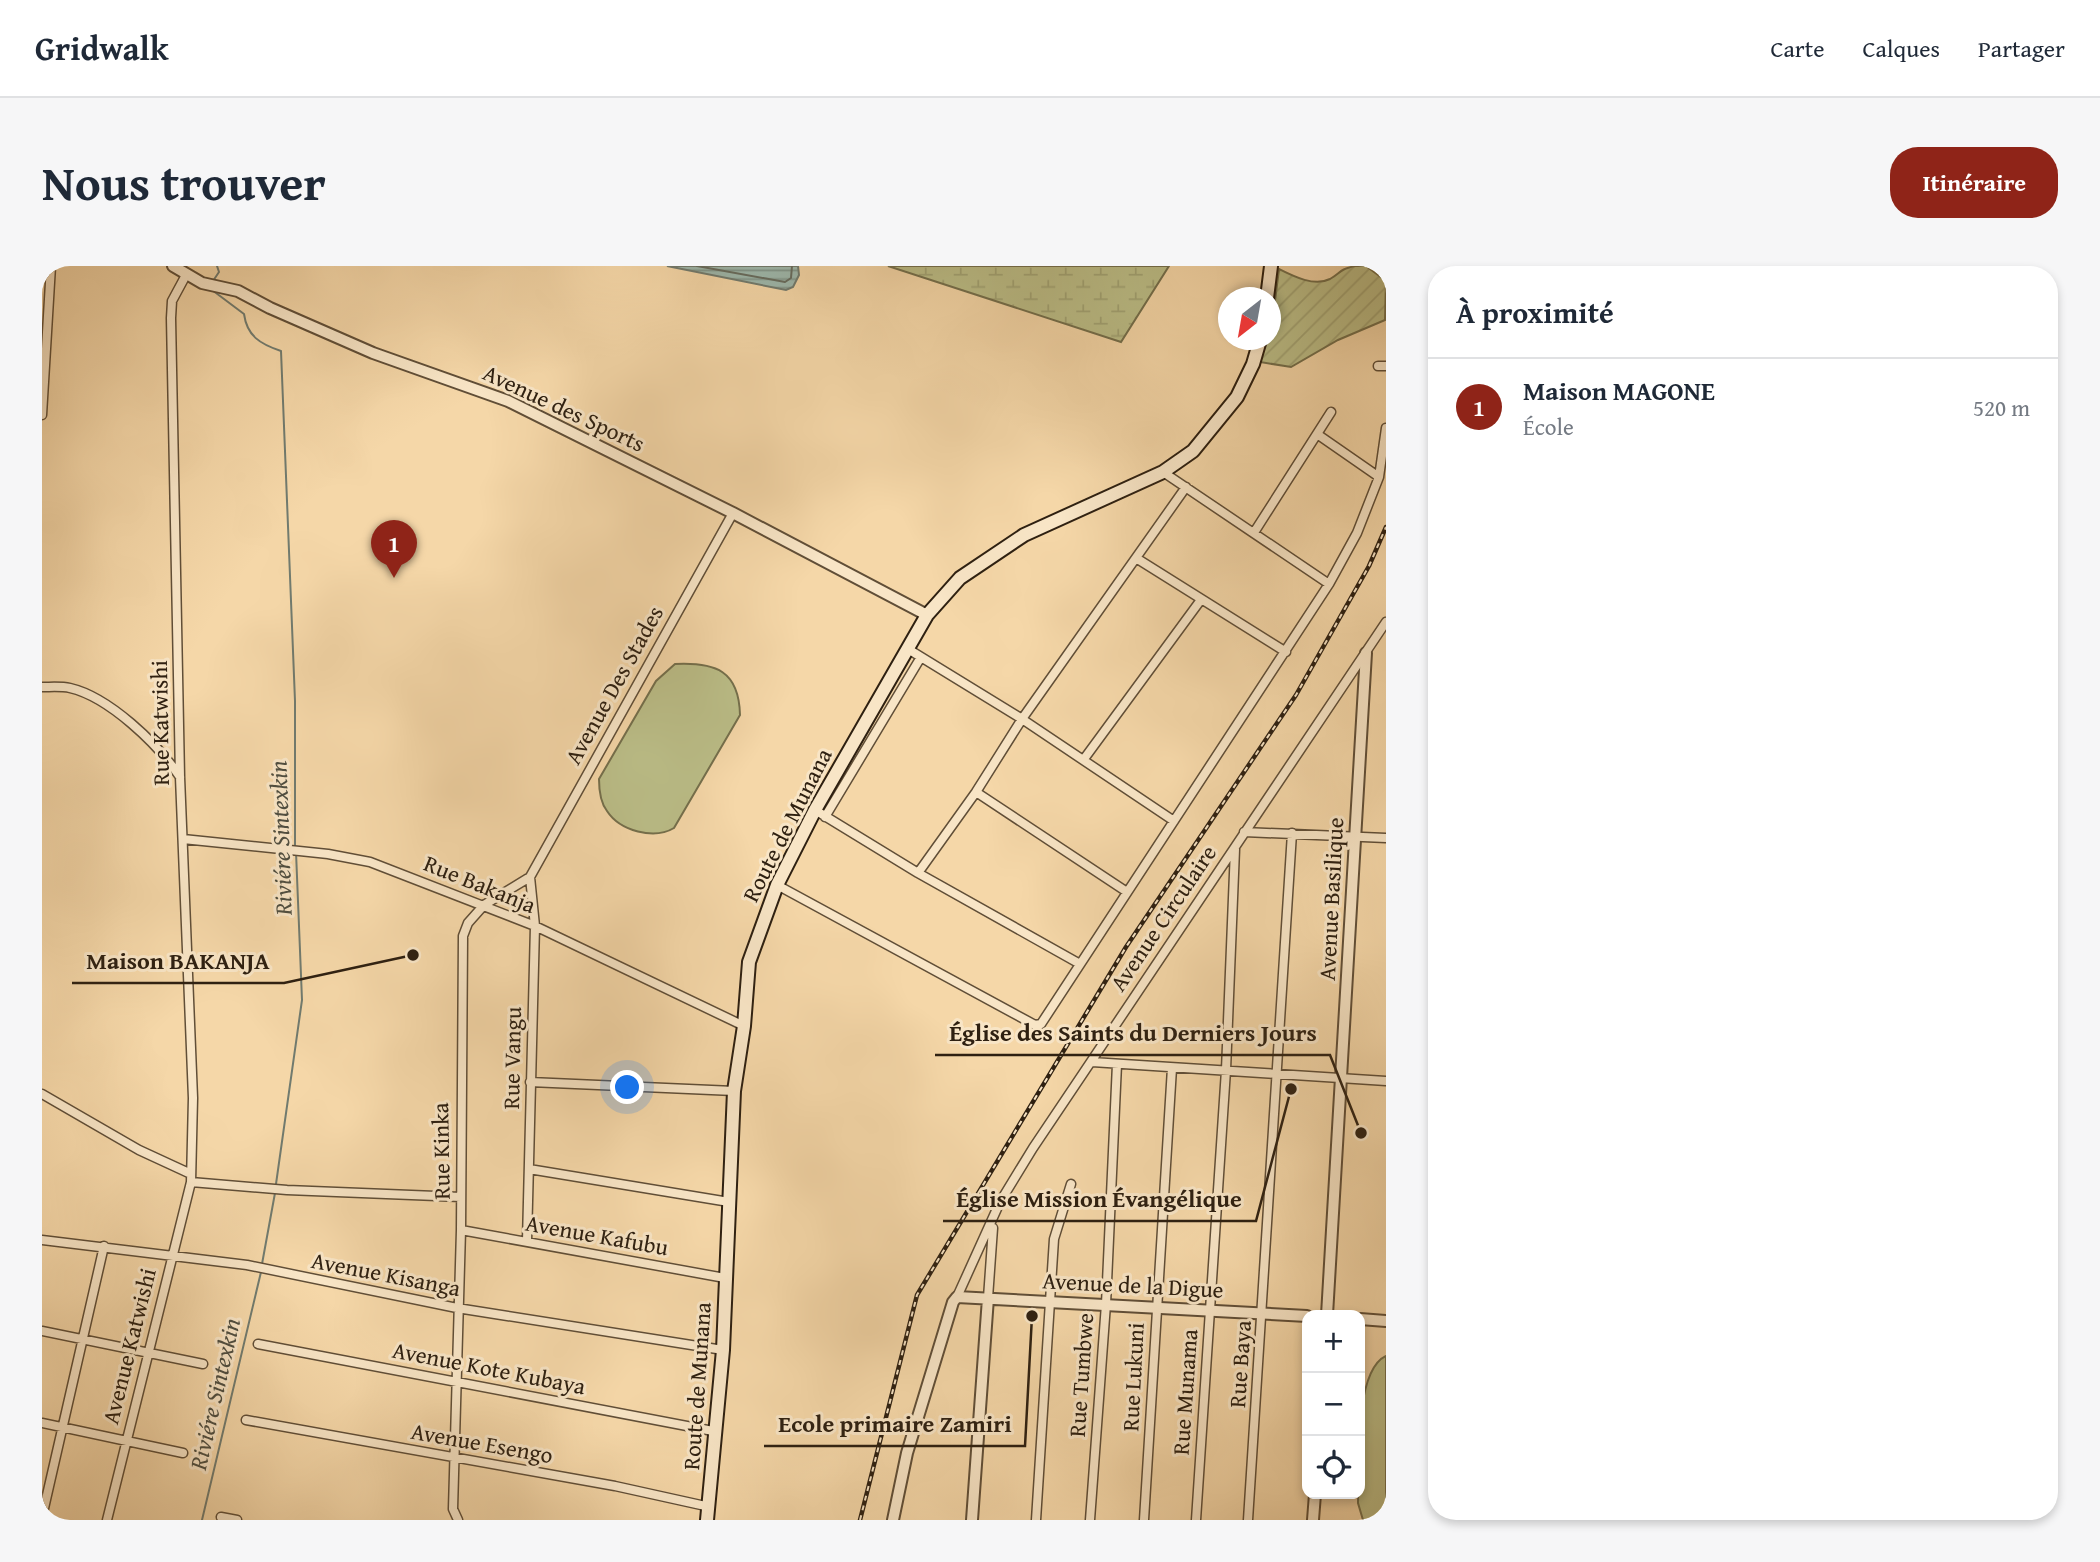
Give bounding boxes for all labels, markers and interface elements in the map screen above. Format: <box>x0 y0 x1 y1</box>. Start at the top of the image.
text: Gridwalk <box>35 24 169 72</box>
text: Carte <box>1770 31 1824 66</box>
text: Calques <box>1862 31 1940 66</box>
text: Partager <box>1978 31 2065 66</box>
text: Nous trouver <box>42 146 326 218</box>
button: Itinéraire <box>1890 147 2058 218</box>
north arrow <box>1218 287 1281 350</box>
text: À proximité <box>1456 290 1614 334</box>
street label: Avenue des Sports <box>478 356 651 460</box>
text: Maison MAGONE <box>1523 371 1715 410</box>
text: 1 <box>1473 391 1485 424</box>
text: 520 m <box>1973 391 2030 424</box>
text: École <box>1523 410 1574 443</box>
pin: 1 <box>371 520 417 578</box>
street label: Avenue Des Stades <box>556 599 671 770</box>
street label: Rue Katwishi <box>142 660 177 786</box>
street label: Route de Munana <box>734 742 840 907</box>
water label: Riviére Sintexkin <box>260 760 301 917</box>
street label: Avenue Basilique <box>1310 816 1351 981</box>
street label: Avenue Circulaire <box>1101 838 1224 997</box>
street label: Rue Bakanja <box>419 846 541 921</box>
callout: Maison BAKANJA <box>72 938 284 983</box>
text: Maison BAKANJA <box>86 943 270 978</box>
street label: Rue Vangu <box>494 1006 529 1110</box>
callout: Église des Saints du Derniers Jours <box>935 1010 1330 1055</box>
text: Église des Saints du Derniers Jours <box>949 1015 1317 1050</box>
your location <box>610 1070 644 1104</box>
street label: Rue Kinka <box>423 1102 458 1200</box>
callout: Église Mission Évangélique <box>943 1176 1256 1221</box>
text: Église Mission Évangélique <box>956 1181 1242 1216</box>
street label: Avenue Kafubu <box>523 1206 672 1263</box>
street label: Avenue Kisanga <box>309 1243 463 1304</box>
street label: Avenue de la Digue <box>1042 1263 1224 1306</box>
street label: Avenue Katwishi <box>93 1264 164 1427</box>
street label: Route de Munana <box>674 1301 719 1471</box>
map controls <box>1302 1310 1365 1499</box>
button: + <box>1302 1310 1365 1373</box>
street label: Rue Tumbwe <box>1060 1312 1101 1438</box>
water label: Riviére Sintexkin <box>180 1315 249 1474</box>
street label: Rue Baya <box>1220 1319 1259 1409</box>
street label: Rue Lukuni <box>1113 1322 1152 1432</box>
street label: Rue Munama <box>1164 1328 1205 1456</box>
street label: Avenue Kote Kubaya <box>390 1333 589 1402</box>
button: − <box>1302 1373 1365 1436</box>
callout: Ecole primaire Zamiri <box>764 1401 1025 1446</box>
text: Ecole primaire Zamiri <box>778 1406 1012 1441</box>
street label: Avenue Esengo <box>409 1414 556 1471</box>
button: locate <box>1302 1436 1365 1499</box>

